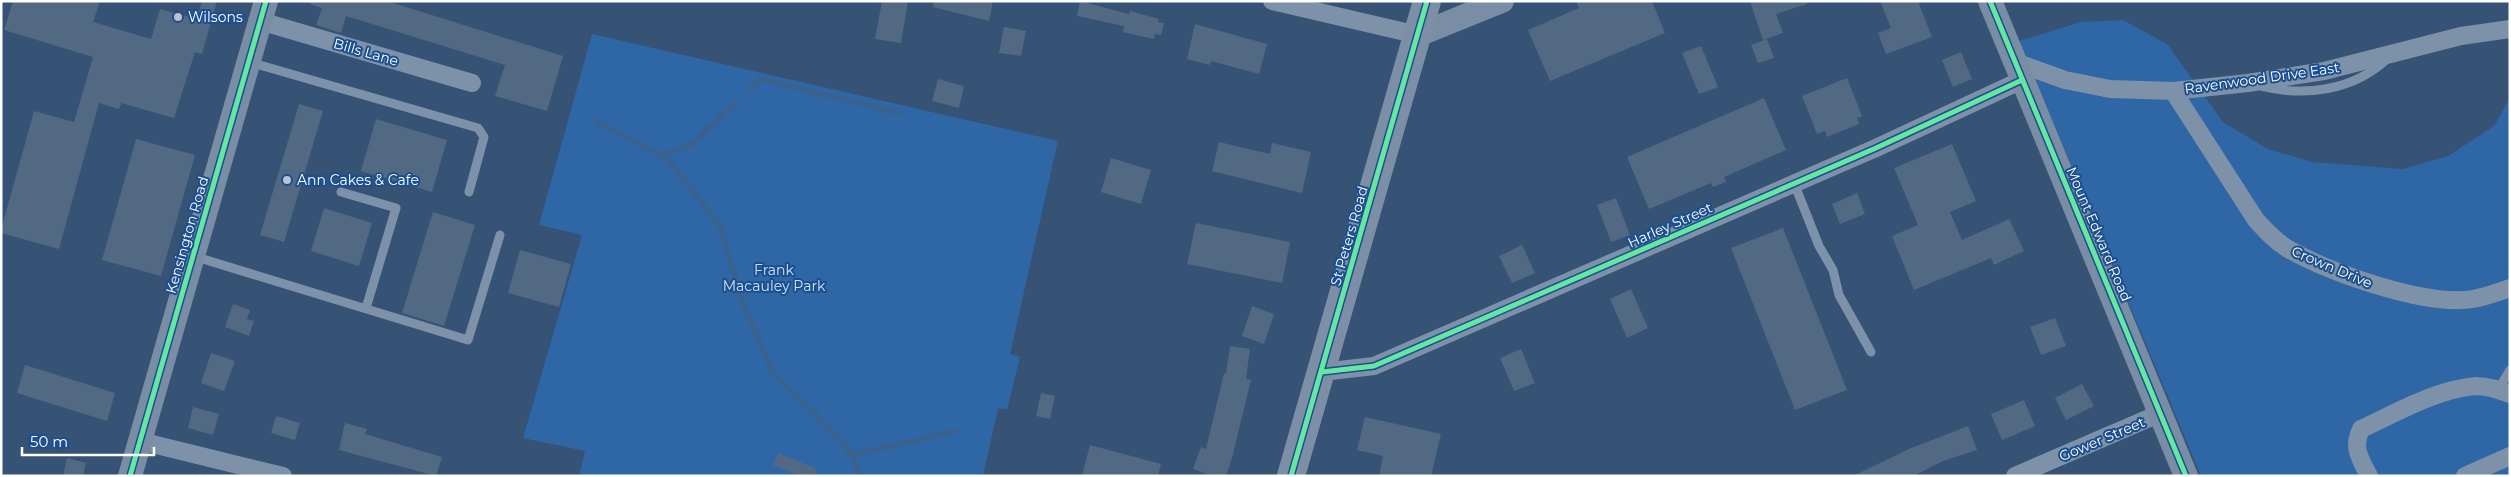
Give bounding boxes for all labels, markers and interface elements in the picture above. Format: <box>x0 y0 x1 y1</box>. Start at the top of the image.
place label: Wilsons <box>188 8 243 26</box>
marker: Wilsons <box>172 11 184 23</box>
street label: Bills Lane <box>331 34 401 70</box>
street label: Ravenwood Drive East <box>2183 58 2341 98</box>
street label: Mount Edward Road <box>2062 164 2136 304</box>
place label: Ann Cakes & Cafe <box>297 171 419 189</box>
street label: Kensington Road <box>162 174 212 296</box>
marker: Ann Cakes & Cafe <box>281 174 293 186</box>
street label: St Peters Road <box>1326 184 1372 288</box>
street label: Harley Street <box>1625 198 1715 252</box>
street label: Crown Drive <box>2289 242 2375 292</box>
park label: Frank Macauley Park <box>723 261 826 295</box>
street label: Gower Street <box>2056 413 2148 465</box>
scale bar <box>22 424 155 456</box>
text: 50 m <box>30 432 68 451</box>

